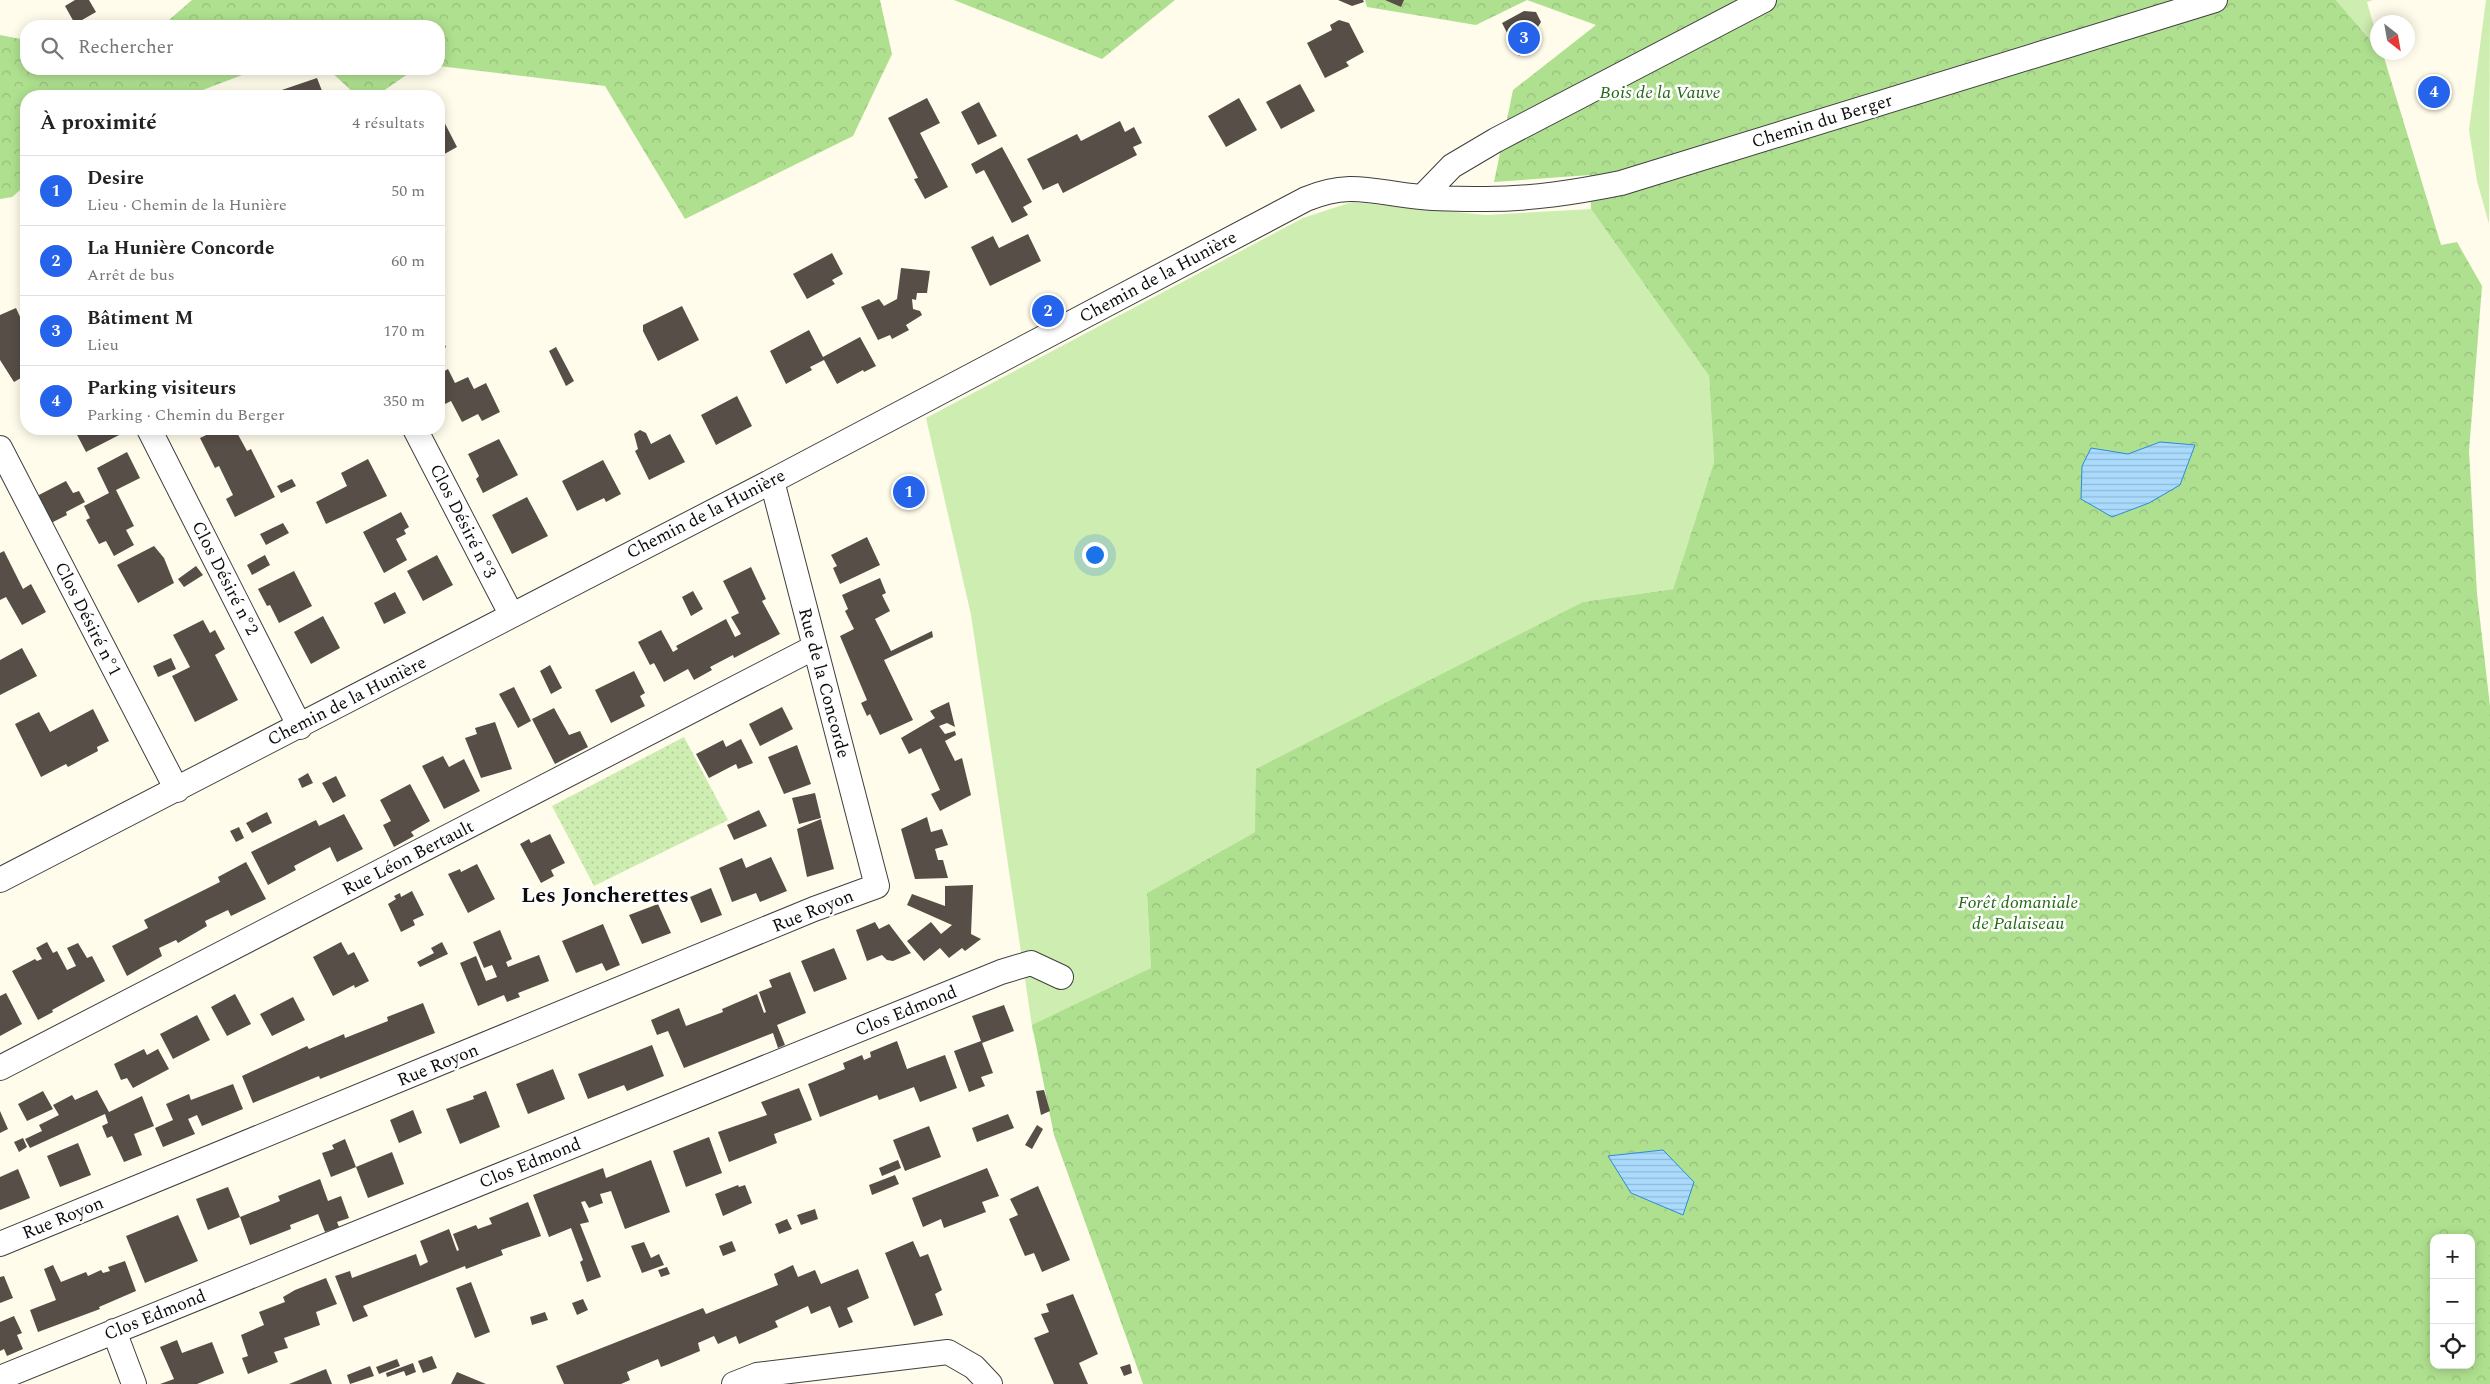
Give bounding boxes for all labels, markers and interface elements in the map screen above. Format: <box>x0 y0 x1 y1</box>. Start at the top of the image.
north arrow <box>2370 15 2415 60</box>
pin: 3 <box>1508 19 1540 57</box>
search box <box>20 20 445 75</box>
text: Rechercher <box>78 33 174 62</box>
icon: search <box>38 34 66 62</box>
pin: 4 <box>2418 73 2450 111</box>
park label: Bois de la Vauve <box>1600 79 1720 106</box>
street label: Chemin du Berger <box>1748 87 1896 155</box>
text: À proximité <box>40 107 157 139</box>
text: 4 résultats <box>352 111 425 135</box>
text: Desire <box>87 164 144 193</box>
text: 1 <box>52 179 60 203</box>
text: 50 m <box>391 179 425 203</box>
text: Lieu · Chemin de la Hunière <box>87 193 287 217</box>
street label: Chemin de la Hunière <box>1074 224 1242 330</box>
text: La Hunière Concorde <box>87 234 274 263</box>
text: 2 <box>52 249 60 273</box>
text: 60 m <box>391 249 425 273</box>
text: Arrêt de bus <box>87 263 175 287</box>
pin: 2 <box>1032 292 1064 330</box>
text: Bâtiment M <box>87 304 193 333</box>
text: 3 <box>52 319 60 343</box>
text: 170 m <box>383 319 425 343</box>
text: Lieu <box>87 333 119 357</box>
text: Parking visiteurs <box>87 374 236 403</box>
text: 4 <box>52 389 60 413</box>
text: 350 m <box>383 389 425 413</box>
text: Parking · Chemin du Berger <box>87 403 285 427</box>
street label: Clos Désiré n°3 <box>423 459 503 583</box>
street label: Chemin de la Hunière <box>622 462 790 566</box>
pin: 1 <box>893 473 925 511</box>
street label: Clos Désiré n°2 <box>185 516 265 640</box>
your location <box>1082 542 1108 568</box>
street label: Clos Désiré n°1 <box>48 557 128 681</box>
street label: Rue de la Concorde <box>791 605 857 761</box>
street label: Chemin de la Hunière <box>263 649 431 753</box>
street label: Rue Léon Bertault <box>337 813 479 903</box>
district label: Les Joncherettes <box>521 879 689 912</box>
street label: Rue Royon <box>768 882 858 940</box>
park label: Forêt domaniale de Palaiseau <box>1958 889 2078 937</box>
street label: Clos Edmond <box>851 978 961 1044</box>
street label: Rue Royon <box>393 1036 483 1094</box>
street label: Clos Edmond <box>475 1130 585 1196</box>
street label: Rue Royon <box>18 1189 108 1247</box>
map controls <box>2430 1234 2475 1369</box>
button: + <box>2430 1234 2475 1279</box>
button: − <box>2430 1279 2475 1324</box>
street label: Clos Edmond <box>100 1282 210 1348</box>
button: locate <box>2430 1324 2475 1369</box>

